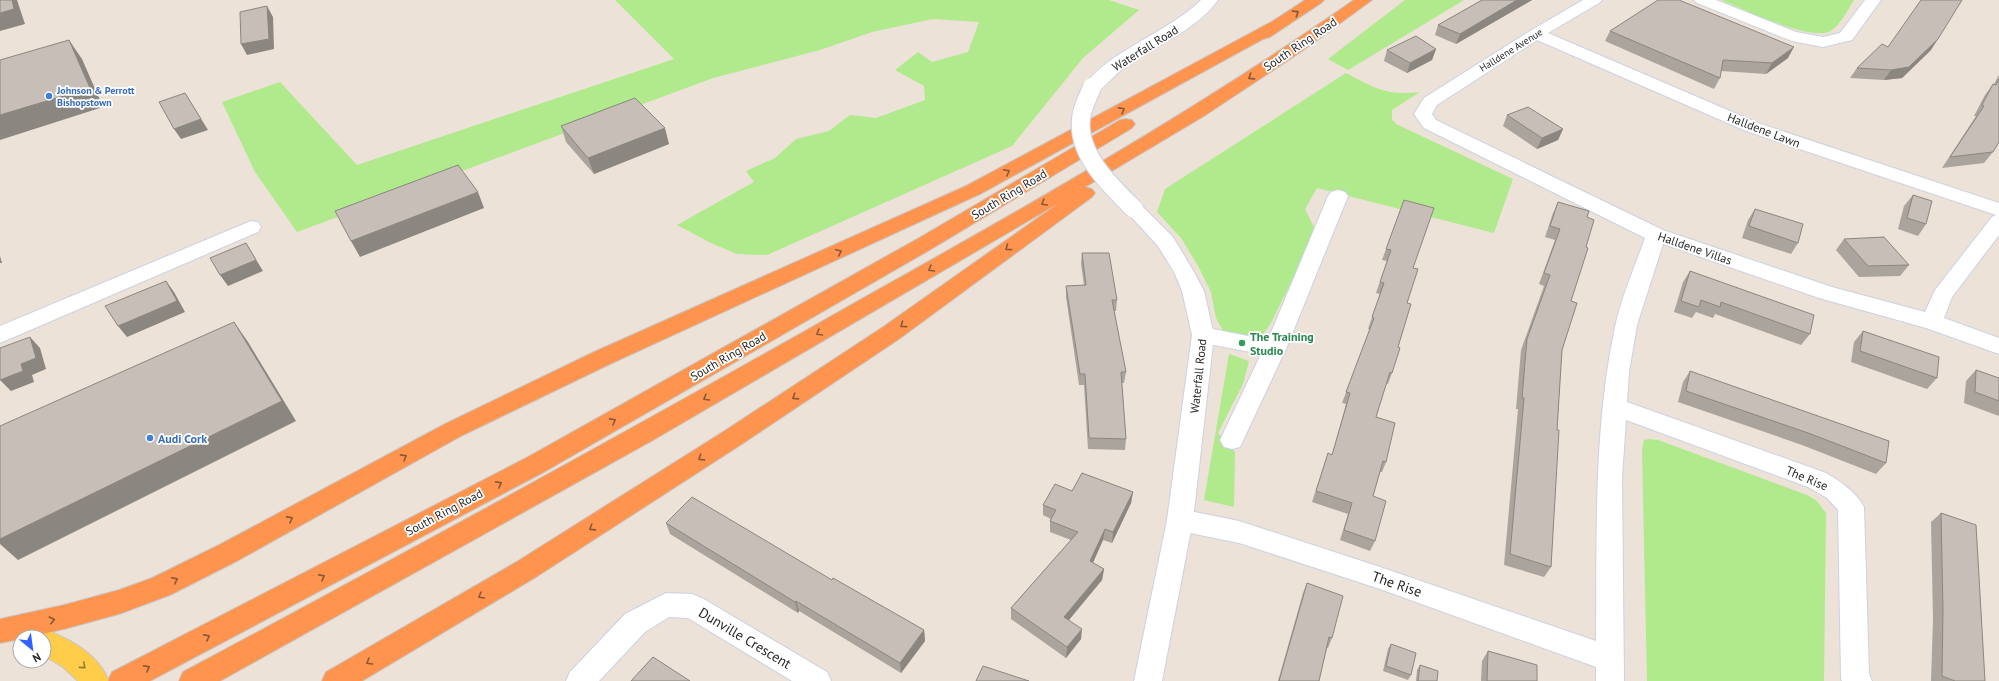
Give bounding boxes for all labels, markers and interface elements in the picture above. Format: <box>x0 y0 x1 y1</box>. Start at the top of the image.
one-way arrow <box>1292 10 1299 17</box>
street label: South Ring Road <box>1261 14 1339 74</box>
street label: Waterfall Road <box>1109 22 1181 74</box>
street label: Halldene Avenue <box>1477 25 1545 75</box>
one-way arrow <box>1248 73 1255 80</box>
place label: Johnson & Perrott Bishopstown <box>56 84 135 109</box>
marker: Johnson & Perrott Bishopstown <box>44 91 54 101</box>
one-way arrow <box>1117 107 1125 115</box>
street label: Halldene Lawn <box>1725 109 1803 151</box>
street label: South Ring Road <box>969 166 1049 222</box>
one-way arrow <box>1003 169 1010 177</box>
one-way arrow <box>1041 198 1048 205</box>
street label: Halldene Villas <box>1656 228 1734 268</box>
one-way arrow <box>1006 244 1013 251</box>
one-way arrow <box>835 249 842 257</box>
one-way arrow <box>928 264 936 271</box>
one-way arrow <box>900 320 907 327</box>
street label: South Ring Road <box>687 328 769 384</box>
one-way arrow <box>816 329 823 336</box>
place label: The Training Studio <box>1250 329 1314 358</box>
street label: Waterfall Road <box>1187 338 1209 414</box>
marker: The Training Studio <box>1237 338 1247 348</box>
one-way arrow <box>792 392 799 400</box>
one-way arrow <box>703 394 710 401</box>
one-way arrow <box>609 419 616 426</box>
place label: Audi Cork <box>158 431 207 446</box>
marker: Audi Cork <box>145 433 155 443</box>
one-way arrow <box>699 453 706 460</box>
one-way arrow <box>400 454 407 462</box>
street label: The Rise <box>1784 462 1830 494</box>
one-way arrow <box>495 481 502 488</box>
street label: South Ring Road <box>403 485 485 539</box>
one-way arrow <box>286 517 293 524</box>
one-way arrow <box>589 523 596 530</box>
street label: The Rise <box>1370 567 1424 601</box>
one-way arrow <box>318 574 325 581</box>
one-way arrow <box>171 577 178 585</box>
one-way arrow <box>478 591 485 598</box>
street label: Dunville Crescent <box>695 603 795 673</box>
one-way arrow <box>49 616 55 624</box>
north arrow <box>12 629 52 669</box>
one-way arrow <box>203 634 210 642</box>
text: N <box>30 650 43 666</box>
one-way arrow <box>366 657 373 664</box>
one-way arrow <box>79 662 86 669</box>
one-way arrow <box>143 665 150 673</box>

